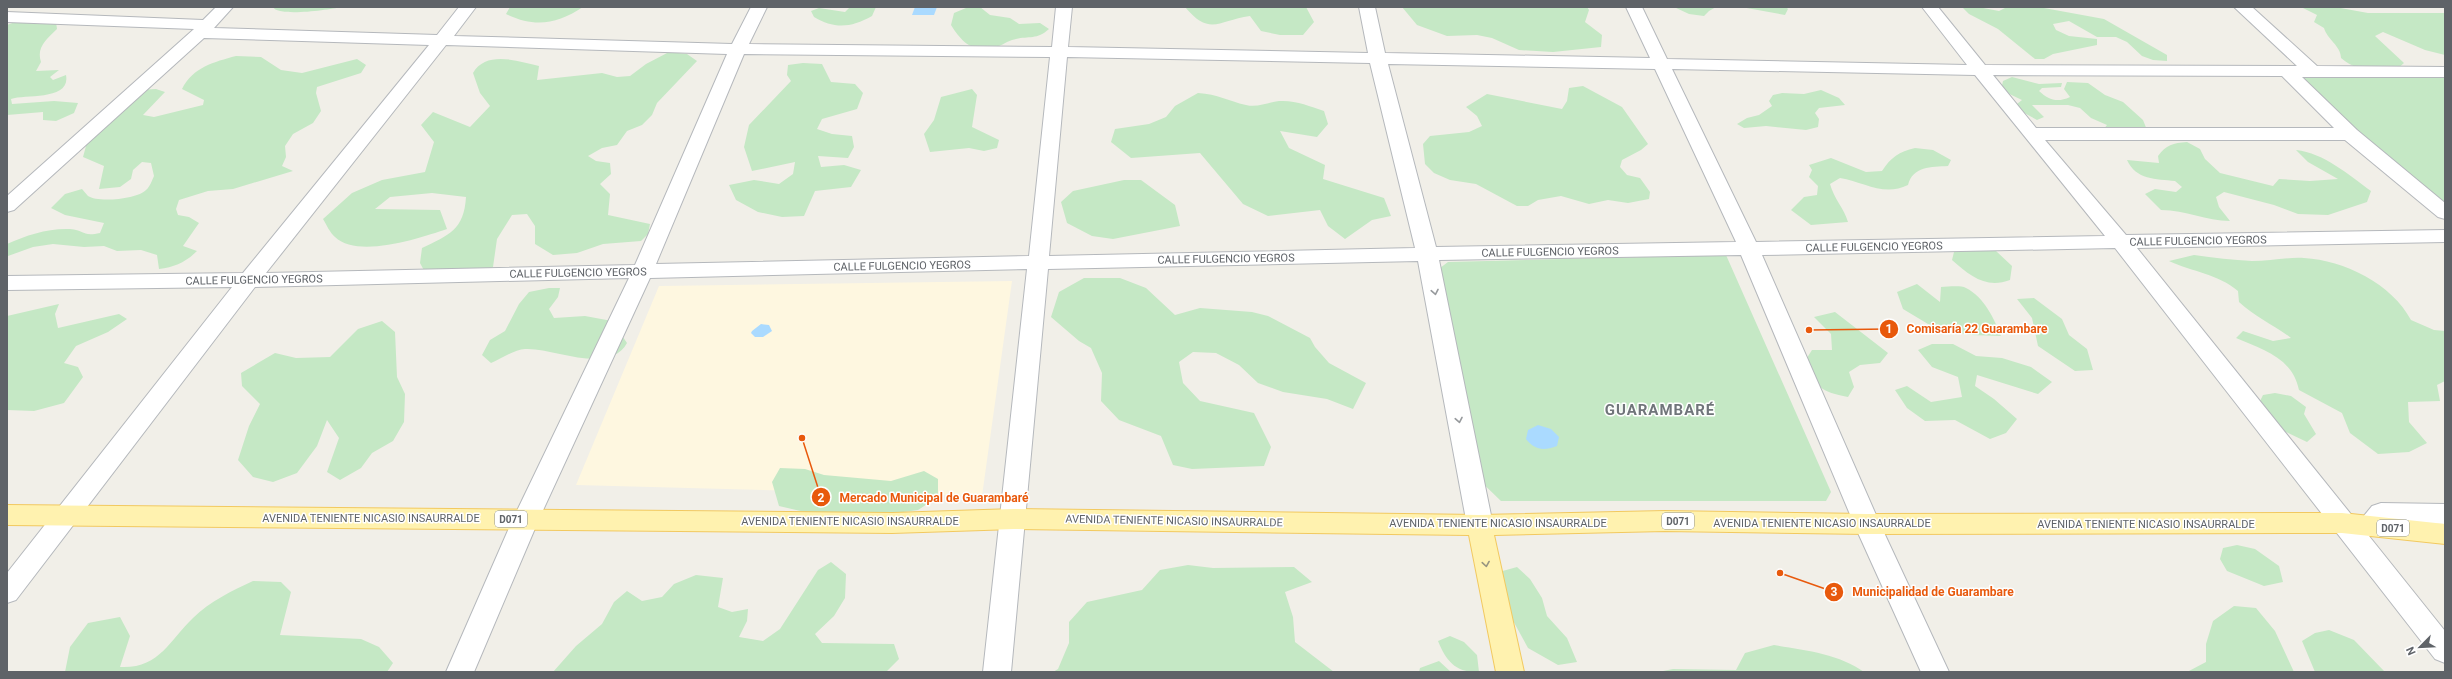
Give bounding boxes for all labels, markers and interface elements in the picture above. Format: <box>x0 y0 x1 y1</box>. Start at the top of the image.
street label: CALLE FULGENCIO YEGROS <box>2129 233 2267 249</box>
street label: CALLE FULGENCIO YEGROS <box>1805 239 1943 255</box>
street label: CALLE FULGENCIO YEGROS <box>1481 244 1619 260</box>
street label: CALLE FULGENCIO YEGROS <box>1157 251 1295 267</box>
street label: CALLE FULGENCIO YEGROS <box>833 258 971 274</box>
street label: CALLE FULGENCIO YEGROS <box>509 265 647 281</box>
street label: CALLE FULGENCIO YEGROS <box>185 272 323 288</box>
one-way arrow <box>1430 289 1438 296</box>
callout: Comisaría 22 Guarambare <box>1879 317 2056 341</box>
text: 1 <box>1886 322 1892 336</box>
text: Comisaría 22 Guarambare <box>1907 322 2048 336</box>
district label: GUARAMBARÉ <box>1605 401 1715 419</box>
one-way arrow <box>1455 417 1463 423</box>
callout: Mercado Municipal de Guarambaré <box>811 485 1036 509</box>
text: 2 <box>818 491 825 505</box>
text: Mercado Municipal de Guarambaré <box>840 491 1029 505</box>
road number: D071 <box>495 511 527 527</box>
street label: AVENIDA TENIENTE NICASIO INSAURRALDE <box>262 512 480 525</box>
street label: AVENIDA TENIENTE NICASIO INSAURRALDE <box>1065 513 1283 529</box>
road number: D071 <box>1662 513 1694 529</box>
street label: AVENIDA TENIENTE NICASIO INSAURRALDE <box>741 515 959 528</box>
street label: AVENIDA TENIENTE NICASIO INSAURRALDE <box>1389 517 1607 530</box>
street label: AVENIDA TENIENTE NICASIO INSAURRALDE <box>1713 517 1931 530</box>
street label: AVENIDA TENIENTE NICASIO INSAURRALDE <box>2037 518 2255 531</box>
road number: D071 <box>2377 520 2409 536</box>
one-way arrow <box>1481 561 1490 567</box>
callout: Municipalidad de Guarambare <box>1824 580 2022 604</box>
text: 3 <box>1831 585 1838 599</box>
text: Municipalidad de Guarambare <box>1852 585 2014 599</box>
north arrow <box>2400 627 2440 667</box>
text: N <box>2404 644 2419 657</box>

